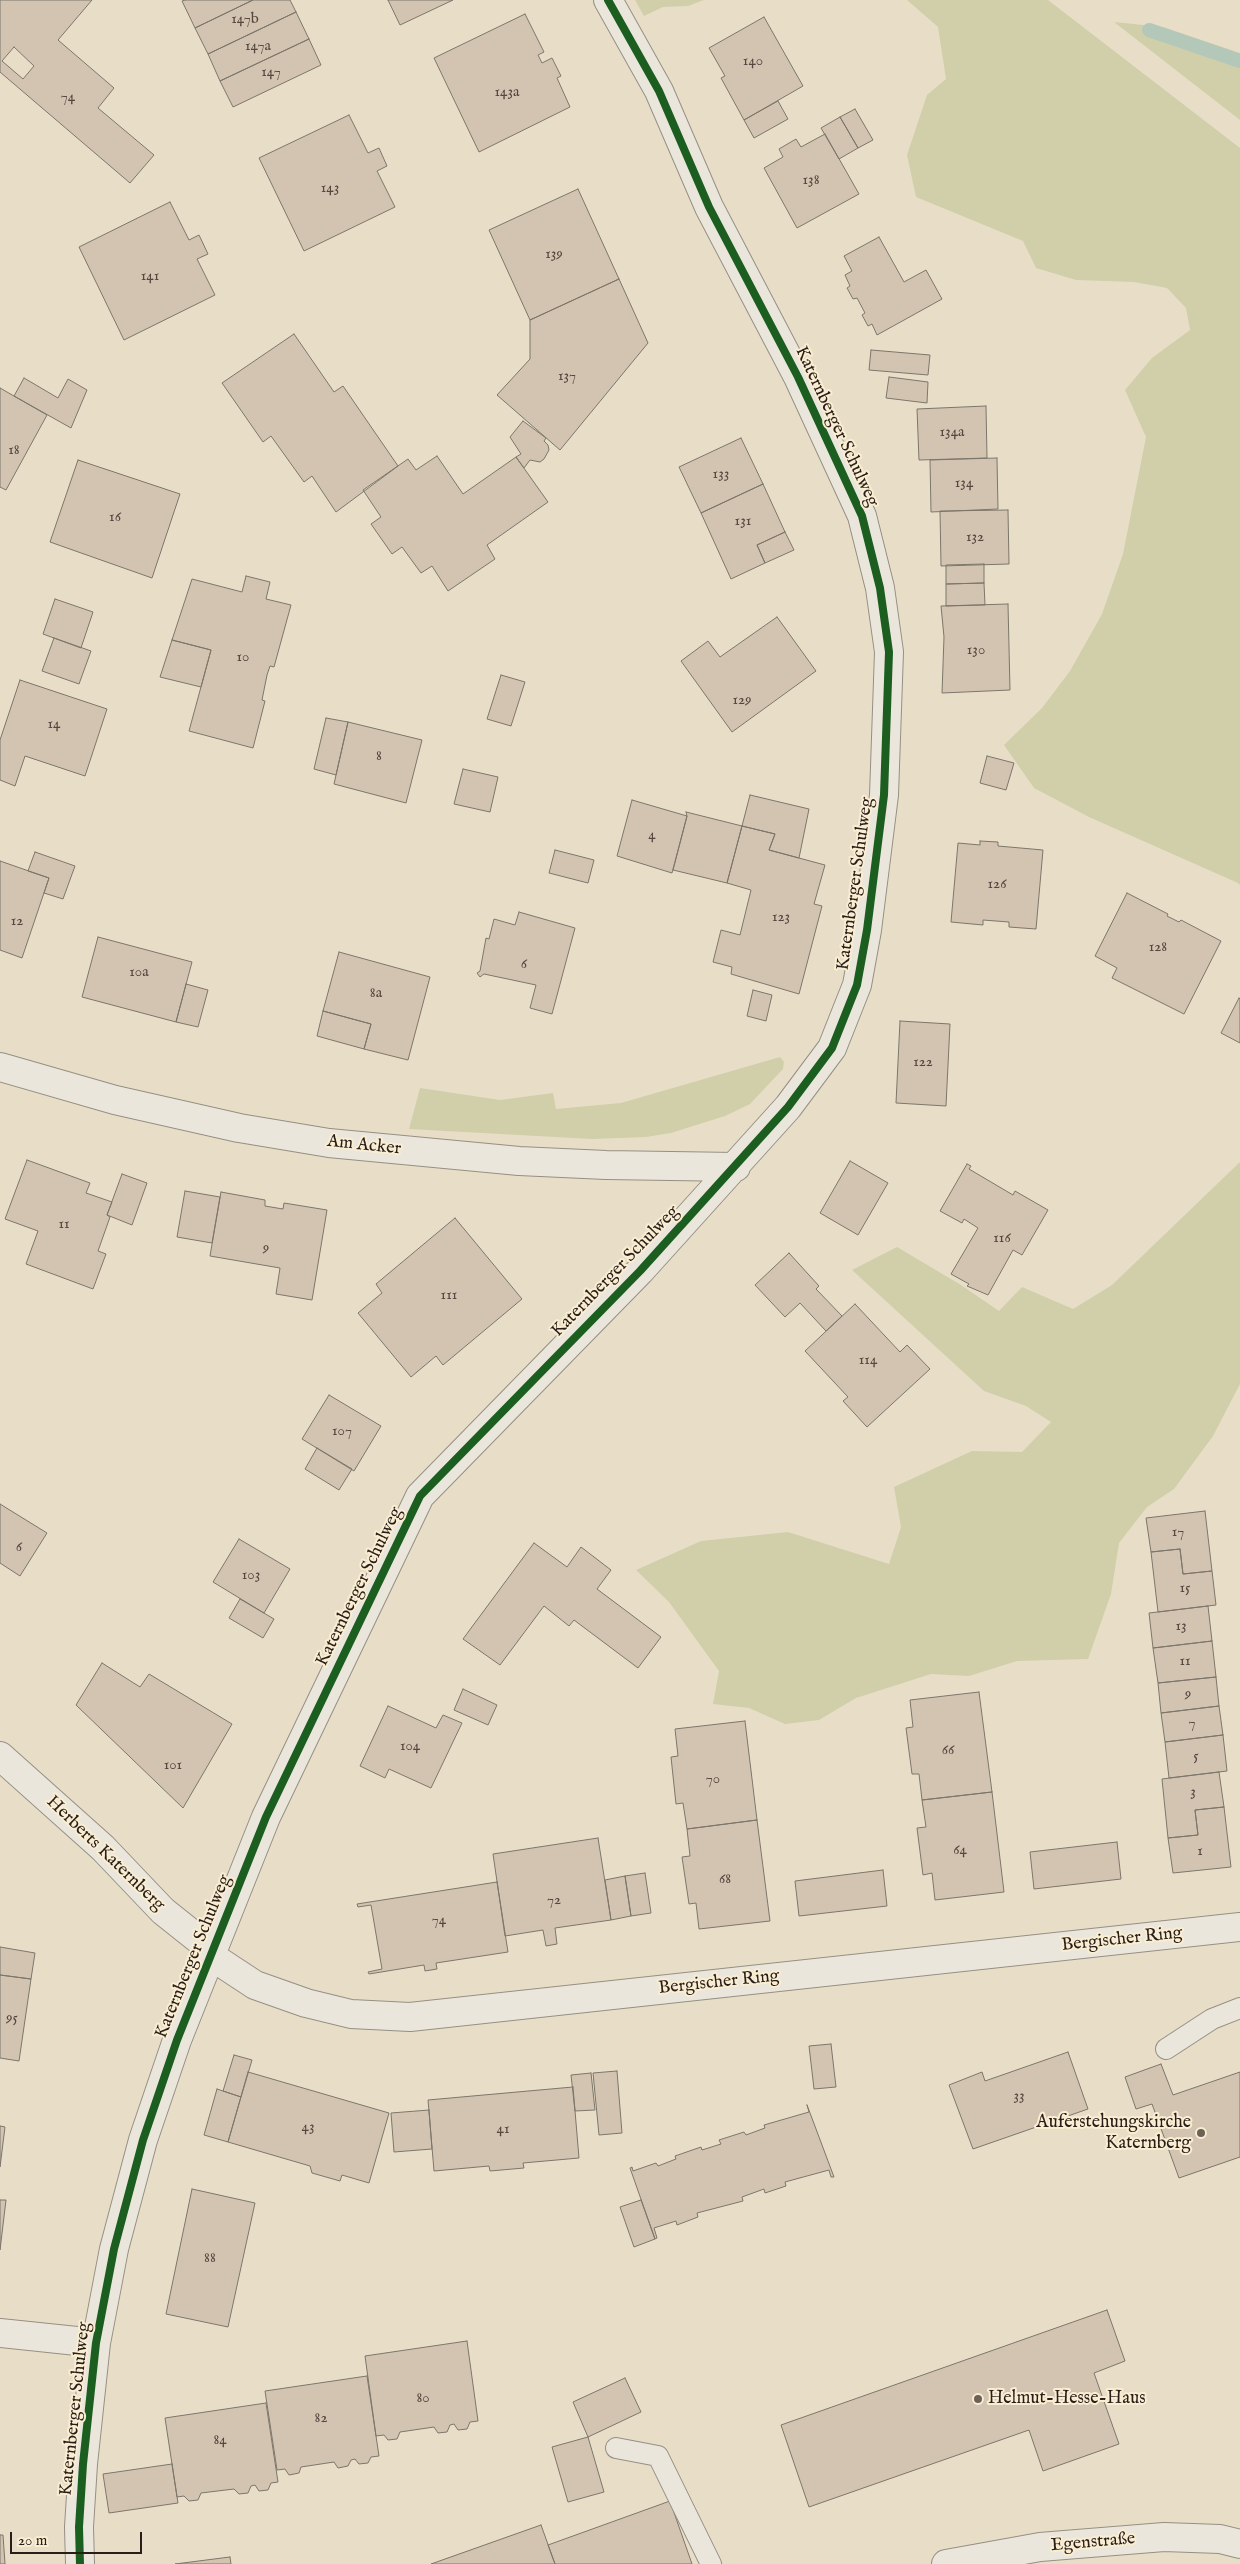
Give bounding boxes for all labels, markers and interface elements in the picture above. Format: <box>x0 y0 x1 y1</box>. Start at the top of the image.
house number: 147b <box>231 11 259 29</box>
house number: 147a <box>245 38 271 56</box>
house number: 140 <box>743 53 763 71</box>
house number: 147 <box>261 64 281 82</box>
house number: 143a <box>494 84 520 102</box>
house number: 74 <box>61 89 75 107</box>
house number: 138 <box>802 172 820 190</box>
house number: 143 <box>321 180 339 198</box>
house number: 139 <box>545 246 563 264</box>
house number: 141 <box>141 268 159 286</box>
street label: Katernberger Schulweg <box>789 343 883 511</box>
house number: 137 <box>558 368 576 386</box>
house number: 134a <box>939 424 965 442</box>
house number: 18 <box>8 442 20 460</box>
house number: 133 <box>713 466 729 484</box>
house number: 134 <box>955 475 973 493</box>
house number: 16 <box>109 509 121 527</box>
house number: 131 <box>735 513 751 531</box>
house number: 132 <box>966 529 984 547</box>
house number: 130 <box>967 642 985 660</box>
house number: 10 <box>237 649 249 667</box>
house number: 129 <box>732 692 752 710</box>
house number: 14 <box>48 716 60 734</box>
house number: 8 <box>376 748 382 766</box>
street label: Katernberger Schulweg <box>833 796 879 972</box>
house number: 4 <box>648 827 656 845</box>
house number: 126 <box>988 876 1006 894</box>
house number: 123 <box>772 909 790 927</box>
house number: 12 <box>11 913 23 931</box>
house number: 128 <box>1149 939 1167 957</box>
house number: 6 <box>521 956 527 974</box>
house number: 10a <box>129 964 149 982</box>
house number: 8a <box>370 985 382 1003</box>
house number: 122 <box>913 1054 933 1072</box>
street label: Am Acker <box>326 1131 402 1161</box>
street label: Katernberger Schulweg <box>548 1202 684 1342</box>
house number: 11 <box>58 1216 70 1234</box>
house number: 116 <box>993 1230 1011 1248</box>
house number: 9 <box>263 1240 269 1258</box>
house number: 111 <box>441 1287 457 1305</box>
house number: 114 <box>859 1352 877 1370</box>
house number: 107 <box>332 1423 352 1441</box>
street label: Katernberger Schulweg <box>312 1504 408 1670</box>
house number: 17 <box>1172 1524 1184 1542</box>
house number: 6 <box>16 1539 22 1557</box>
house number: 103 <box>242 1567 260 1585</box>
house number: 15 <box>1179 1580 1191 1598</box>
house number: 13 <box>1175 1618 1187 1636</box>
house number: 11 <box>1179 1653 1191 1671</box>
house number: 9 <box>1185 1686 1191 1704</box>
house number: 7 <box>1188 1715 1196 1733</box>
house number: 104 <box>400 1738 420 1756</box>
house number: 66 <box>942 1742 954 1760</box>
house number: 5 <box>1193 1748 1199 1766</box>
house number: 101 <box>164 1757 182 1775</box>
house number: 70 <box>706 1771 720 1789</box>
house number: 3 <box>1190 1784 1196 1802</box>
street label: Herberts Katernberg <box>41 1792 169 1916</box>
house number: 64 <box>953 1842 967 1860</box>
house number: 1 <box>1197 1843 1203 1861</box>
house number: 68 <box>719 1871 731 1889</box>
street label: Katernberger Schulweg <box>151 1872 237 2042</box>
house number: 72 <box>547 1892 561 1910</box>
house number: 74 <box>432 1912 446 1930</box>
street label: Bergischer Ring <box>1060 1923 1184 1957</box>
street label: Bergischer Ring <box>657 1966 781 2000</box>
house number: 95 <box>6 2010 18 2028</box>
house number: 33 <box>1013 2088 1025 2106</box>
place label: Auferstehungskirche Katernberg <box>1036 2112 1191 2154</box>
house number: 43 <box>302 2119 314 2137</box>
house number: 41 <box>497 2121 509 2139</box>
marker: Auferstehungskirche Katernberg <box>1195 2127 1207 2139</box>
house number: 88 <box>204 2250 216 2268</box>
street label: Katernberger Schulweg <box>56 2321 96 2497</box>
place label: Helmut-Hesse-Haus <box>988 2388 1146 2410</box>
house number: 80 <box>416 2390 430 2408</box>
marker: Helmut-Hesse-Haus <box>972 2393 984 2405</box>
house number: 82 <box>315 2410 327 2428</box>
house number: 84 <box>213 2432 227 2450</box>
scale bar <box>12 2522 145 2554</box>
street label: Egenstraße <box>1050 2529 1136 2557</box>
text: 20 m <box>18 2531 47 2550</box>

